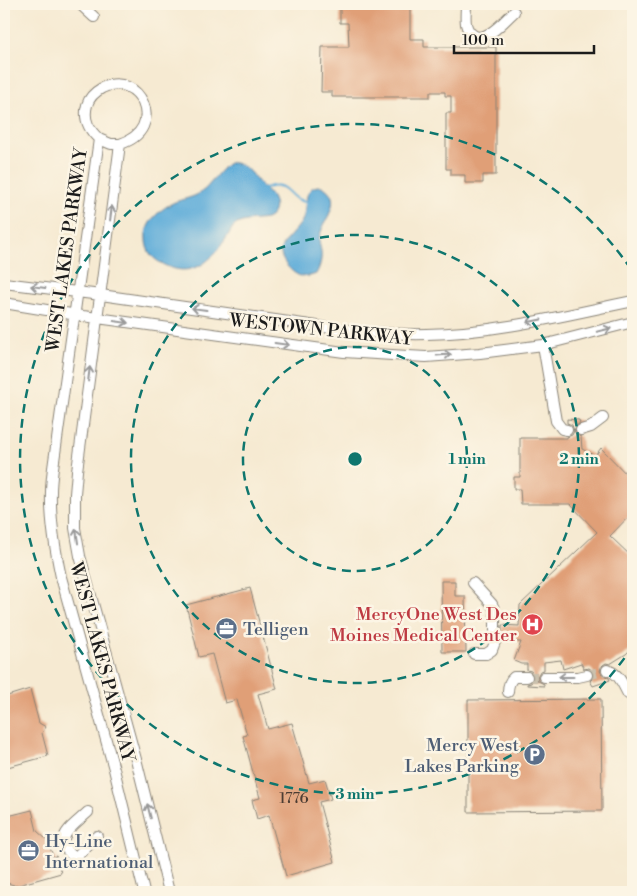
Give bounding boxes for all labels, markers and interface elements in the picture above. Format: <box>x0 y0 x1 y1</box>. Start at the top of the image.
scale bar <box>454 22 594 54</box>
text: 100 m <box>462 31 504 50</box>
street label: WEST LAKES PARKWAY <box>41 145 93 355</box>
one-way arrow <box>106 205 116 221</box>
one-way arrow <box>30 282 46 292</box>
one-way arrow <box>191 304 207 314</box>
street label: WESTOWN PARKWAY <box>227 309 415 351</box>
one-way arrow <box>113 317 129 327</box>
one-way arrow <box>526 317 542 326</box>
one-way arrow <box>595 325 611 334</box>
one-way arrow <box>274 339 290 349</box>
one-way arrow <box>435 351 451 360</box>
one-way arrow <box>84 366 94 382</box>
centre of rings <box>346 450 364 468</box>
text: 1 min <box>448 450 486 469</box>
text: 2 min <box>559 450 599 469</box>
one-way arrow <box>71 528 81 544</box>
street label: WEST LAKES PARKWAY <box>64 559 140 766</box>
place label: MercyOne West Des Moines Medical Center <box>330 603 517 647</box>
hospital icon: MercyOne West Des Moines Medical Center <box>521 612 545 636</box>
office icon: Telligen <box>215 617 239 641</box>
place label: Telligen <box>243 618 309 641</box>
one-way arrow <box>558 672 574 682</box>
place label: Mercy West Lakes Parking <box>405 734 520 778</box>
parking icon: Mercy West Lakes Parking <box>523 743 547 767</box>
text: 3 min <box>335 785 375 804</box>
house number: 1776 <box>279 789 309 808</box>
one-way arrow <box>144 804 153 820</box>
place label: Hy-Line International <box>45 830 154 874</box>
office icon: Hy-Line International <box>17 839 41 863</box>

